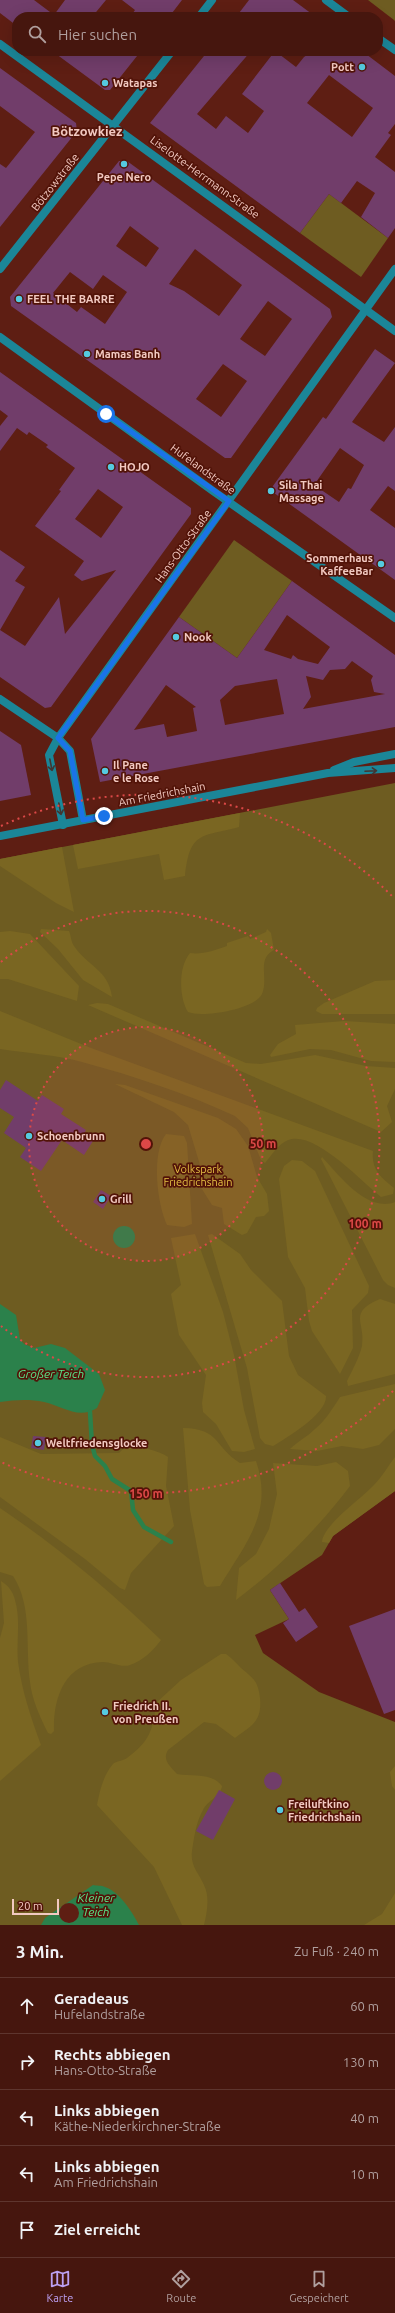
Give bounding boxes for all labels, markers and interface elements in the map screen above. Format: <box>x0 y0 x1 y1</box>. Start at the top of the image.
search box <box>12 12 383 56</box>
icon: search <box>26 23 48 45</box>
text: Hier suchen <box>58 26 137 43</box>
place label: Pott <box>331 61 354 73</box>
marker: Pott <box>357 62 367 72</box>
place label: Watapas <box>113 77 157 89</box>
marker: Watapas <box>100 78 110 88</box>
district label: Bötzowkiez <box>52 124 122 138</box>
street label: Liselotte-Herrmann-Straße <box>148 133 262 221</box>
street label: Bötzowstraße <box>29 151 81 213</box>
marker: Pepe Nero <box>119 159 129 169</box>
place label: Pepe Nero <box>97 171 151 183</box>
place label: FEEL THE BARRE <box>27 293 115 305</box>
marker: FEEL THE BARRE <box>14 294 24 304</box>
place label: Mamas Banh <box>95 348 160 360</box>
marker: Mamas Banh <box>82 349 92 359</box>
route start <box>97 405 115 423</box>
street label: Hufelandstraße <box>168 441 238 497</box>
place label: HOJO <box>119 461 150 473</box>
marker: HOJO <box>106 462 116 472</box>
place label: Sila Thai Massage <box>279 479 324 504</box>
marker: Sila Thai Massage <box>266 486 276 496</box>
street label: Hans-Otto-Straße <box>153 507 213 585</box>
place label: Sommerhaus KaffeeBar <box>306 552 373 577</box>
marker: Sommerhaus KaffeeBar <box>376 559 386 569</box>
place label: Nook <box>184 631 212 643</box>
marker: Nook <box>171 632 181 642</box>
one-way arrow <box>48 758 56 771</box>
place label: Il Pane e le Rose <box>113 759 159 784</box>
marker: Il Pane e le Rose <box>100 766 110 776</box>
one-way arrow <box>364 767 377 774</box>
street label: Am Friedrichshain <box>118 780 206 808</box>
one-way arrow <box>56 803 64 816</box>
route end <box>95 807 113 825</box>
place label: Schoenbrunn <box>37 1130 105 1142</box>
marker: Schoenbrunn <box>24 1131 34 1141</box>
centre of rings <box>139 1137 153 1151</box>
text: 50 m <box>250 1137 276 1150</box>
park label: Volkspark Friedrichshain <box>164 1163 232 1188</box>
place label: Grill <box>110 1193 133 1205</box>
marker: Grill <box>97 1194 107 1204</box>
text: 100 m <box>348 1217 382 1230</box>
water label: Großer Teich <box>18 1367 84 1380</box>
place label: Weltfriedensglocke <box>46 1437 147 1449</box>
marker: Weltfriedensglocke <box>33 1438 43 1448</box>
text: 150 m <box>129 1487 163 1500</box>
place label: Friedrich II. von Preußen <box>113 1700 178 1725</box>
marker: Friedrich II. von Preußen <box>100 1707 110 1717</box>
place label: Freiluftkino Friedrichshain <box>288 1798 361 1823</box>
marker: Freiluftkino Friedrichshain <box>275 1805 285 1815</box>
water label: Kleiner Teich <box>77 1891 115 1918</box>
scale bar <box>12 1897 59 1916</box>
text: 20 m <box>18 1900 42 1912</box>
text: 3 Min. <box>16 1942 64 1961</box>
text: Zu Fuß · 240 m <box>294 1944 379 1958</box>
text: Geradeaus <box>54 1990 129 2007</box>
icon: ahead <box>16 1995 38 2017</box>
text: 60 m <box>350 1999 379 2013</box>
text: Hufelandstraße <box>54 2007 145 2021</box>
text: Rechts abbiegen <box>54 2046 171 2063</box>
icon: right <box>16 2051 38 2073</box>
text: 130 m <box>343 2055 379 2069</box>
text: Hans-Otto-Straße <box>54 2063 157 2077</box>
text: Links abbiegen <box>54 2102 159 2119</box>
icon: left <box>16 2107 38 2129</box>
text: 40 m <box>350 2111 379 2125</box>
text: Käthe-Niederkirchner-Straße <box>54 2119 221 2133</box>
text: Links abbiegen <box>54 2158 159 2175</box>
icon: left <box>16 2163 38 2185</box>
text: 10 m <box>350 2167 379 2181</box>
text: Am Friedrichshain <box>54 2175 158 2189</box>
icon: arrive <box>16 2219 38 2241</box>
text: Ziel erreicht <box>54 2221 140 2238</box>
tab: Karte <box>46 2268 73 2304</box>
tab: Route <box>166 2268 196 2304</box>
tab: Gespeichert <box>289 2268 349 2304</box>

